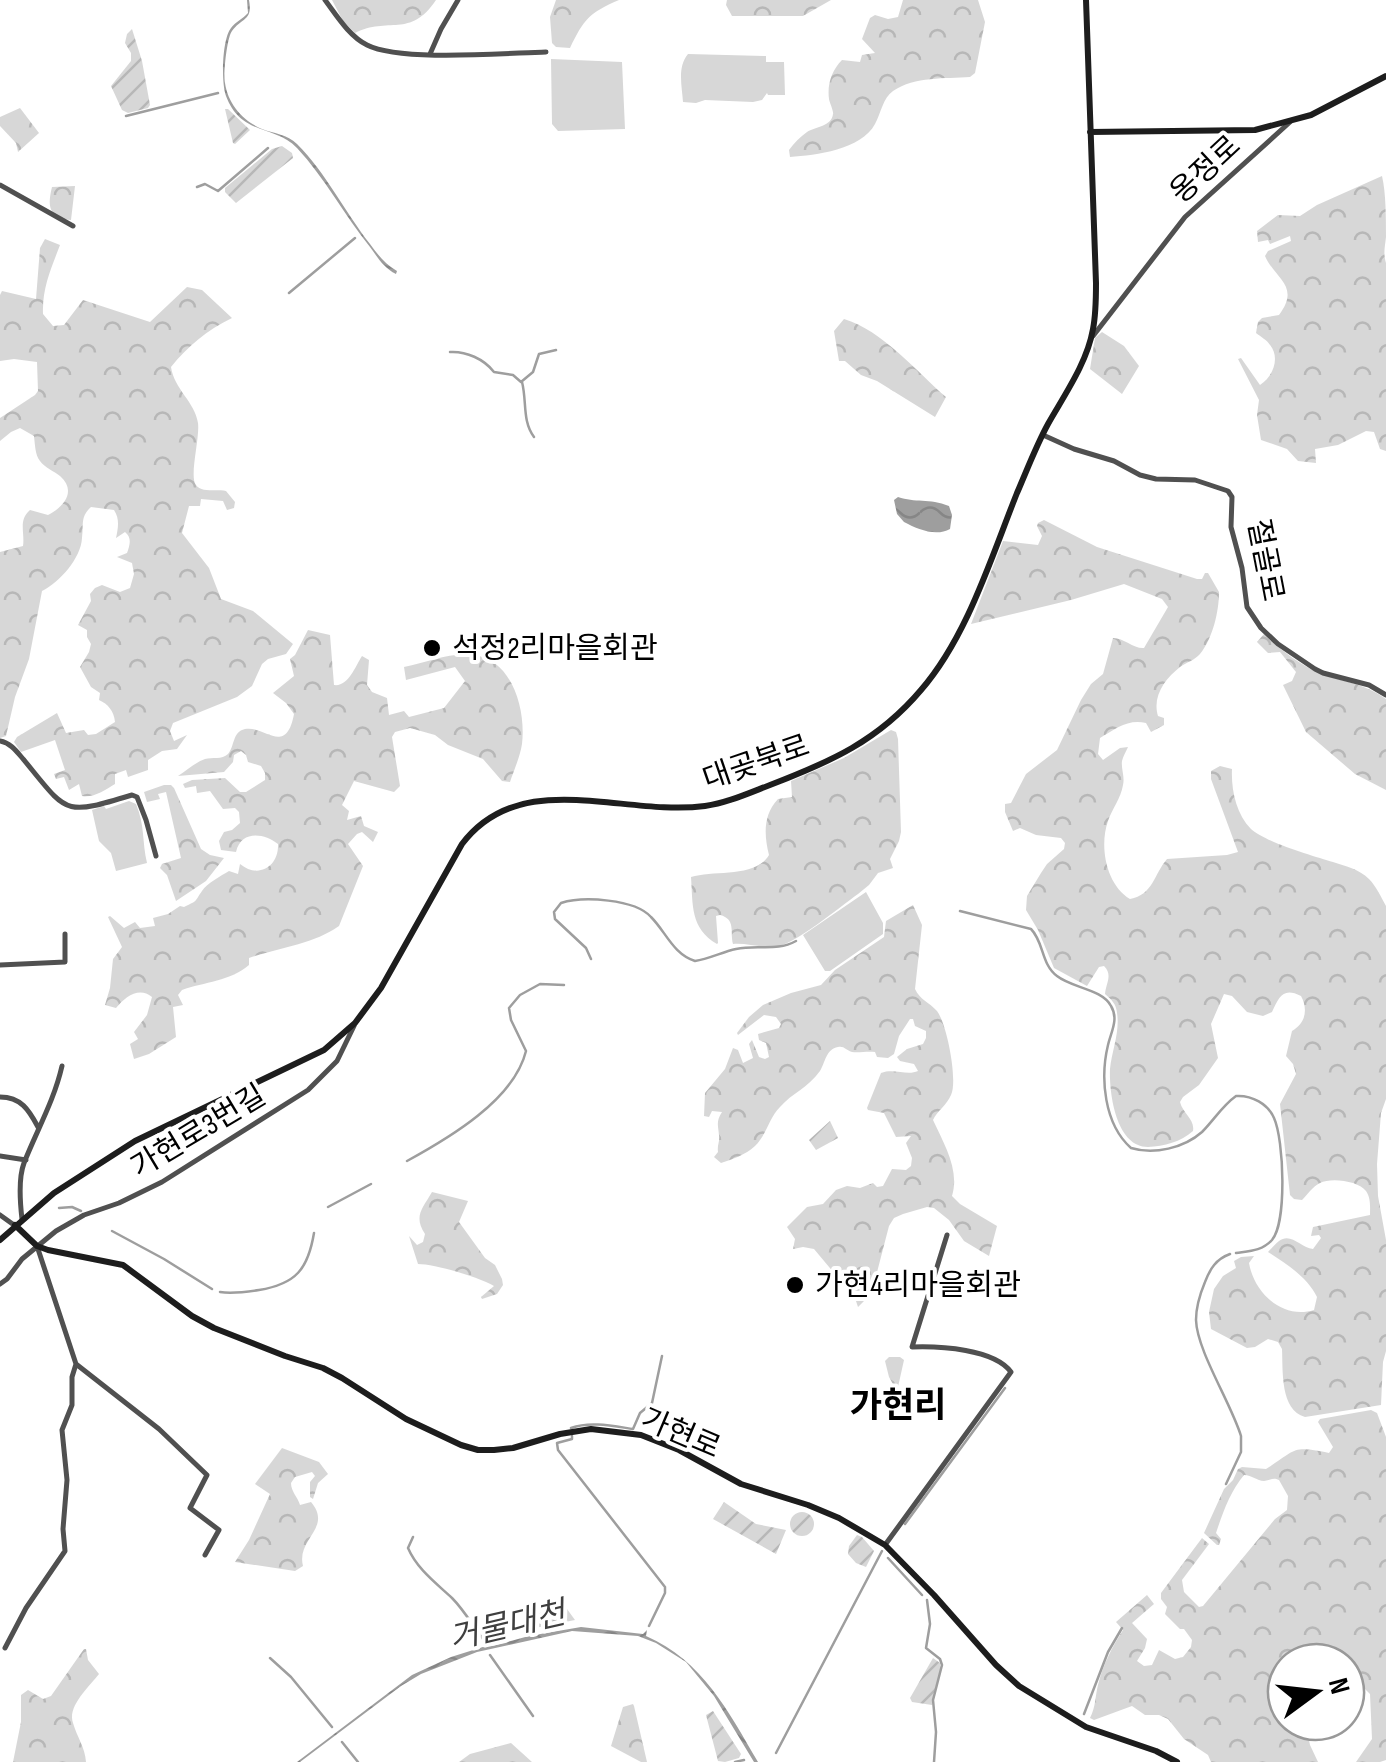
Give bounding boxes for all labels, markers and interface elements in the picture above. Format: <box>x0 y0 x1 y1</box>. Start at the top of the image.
street label: 옹정로 <box>1163 128 1248 211</box>
street label: 절골로 <box>1239 516 1291 604</box>
place label: 석정2리마을회관 <box>452 631 658 667</box>
marker: 석정2리마을회관 <box>421 637 443 659</box>
street label: 대곶북로 <box>698 728 814 798</box>
street label: 가현로3번길 <box>125 1078 272 1186</box>
place label: 가현4리마을회관 <box>815 1268 1021 1304</box>
marker: 가현4리마을회관 <box>784 1274 806 1296</box>
district label: 가현리 <box>850 1385 946 1428</box>
street label: 가현로 <box>635 1401 726 1467</box>
water label: 거물대천 <box>446 1593 573 1659</box>
north arrow <box>1266 1642 1366 1742</box>
text: N <box>1321 1674 1357 1697</box>

